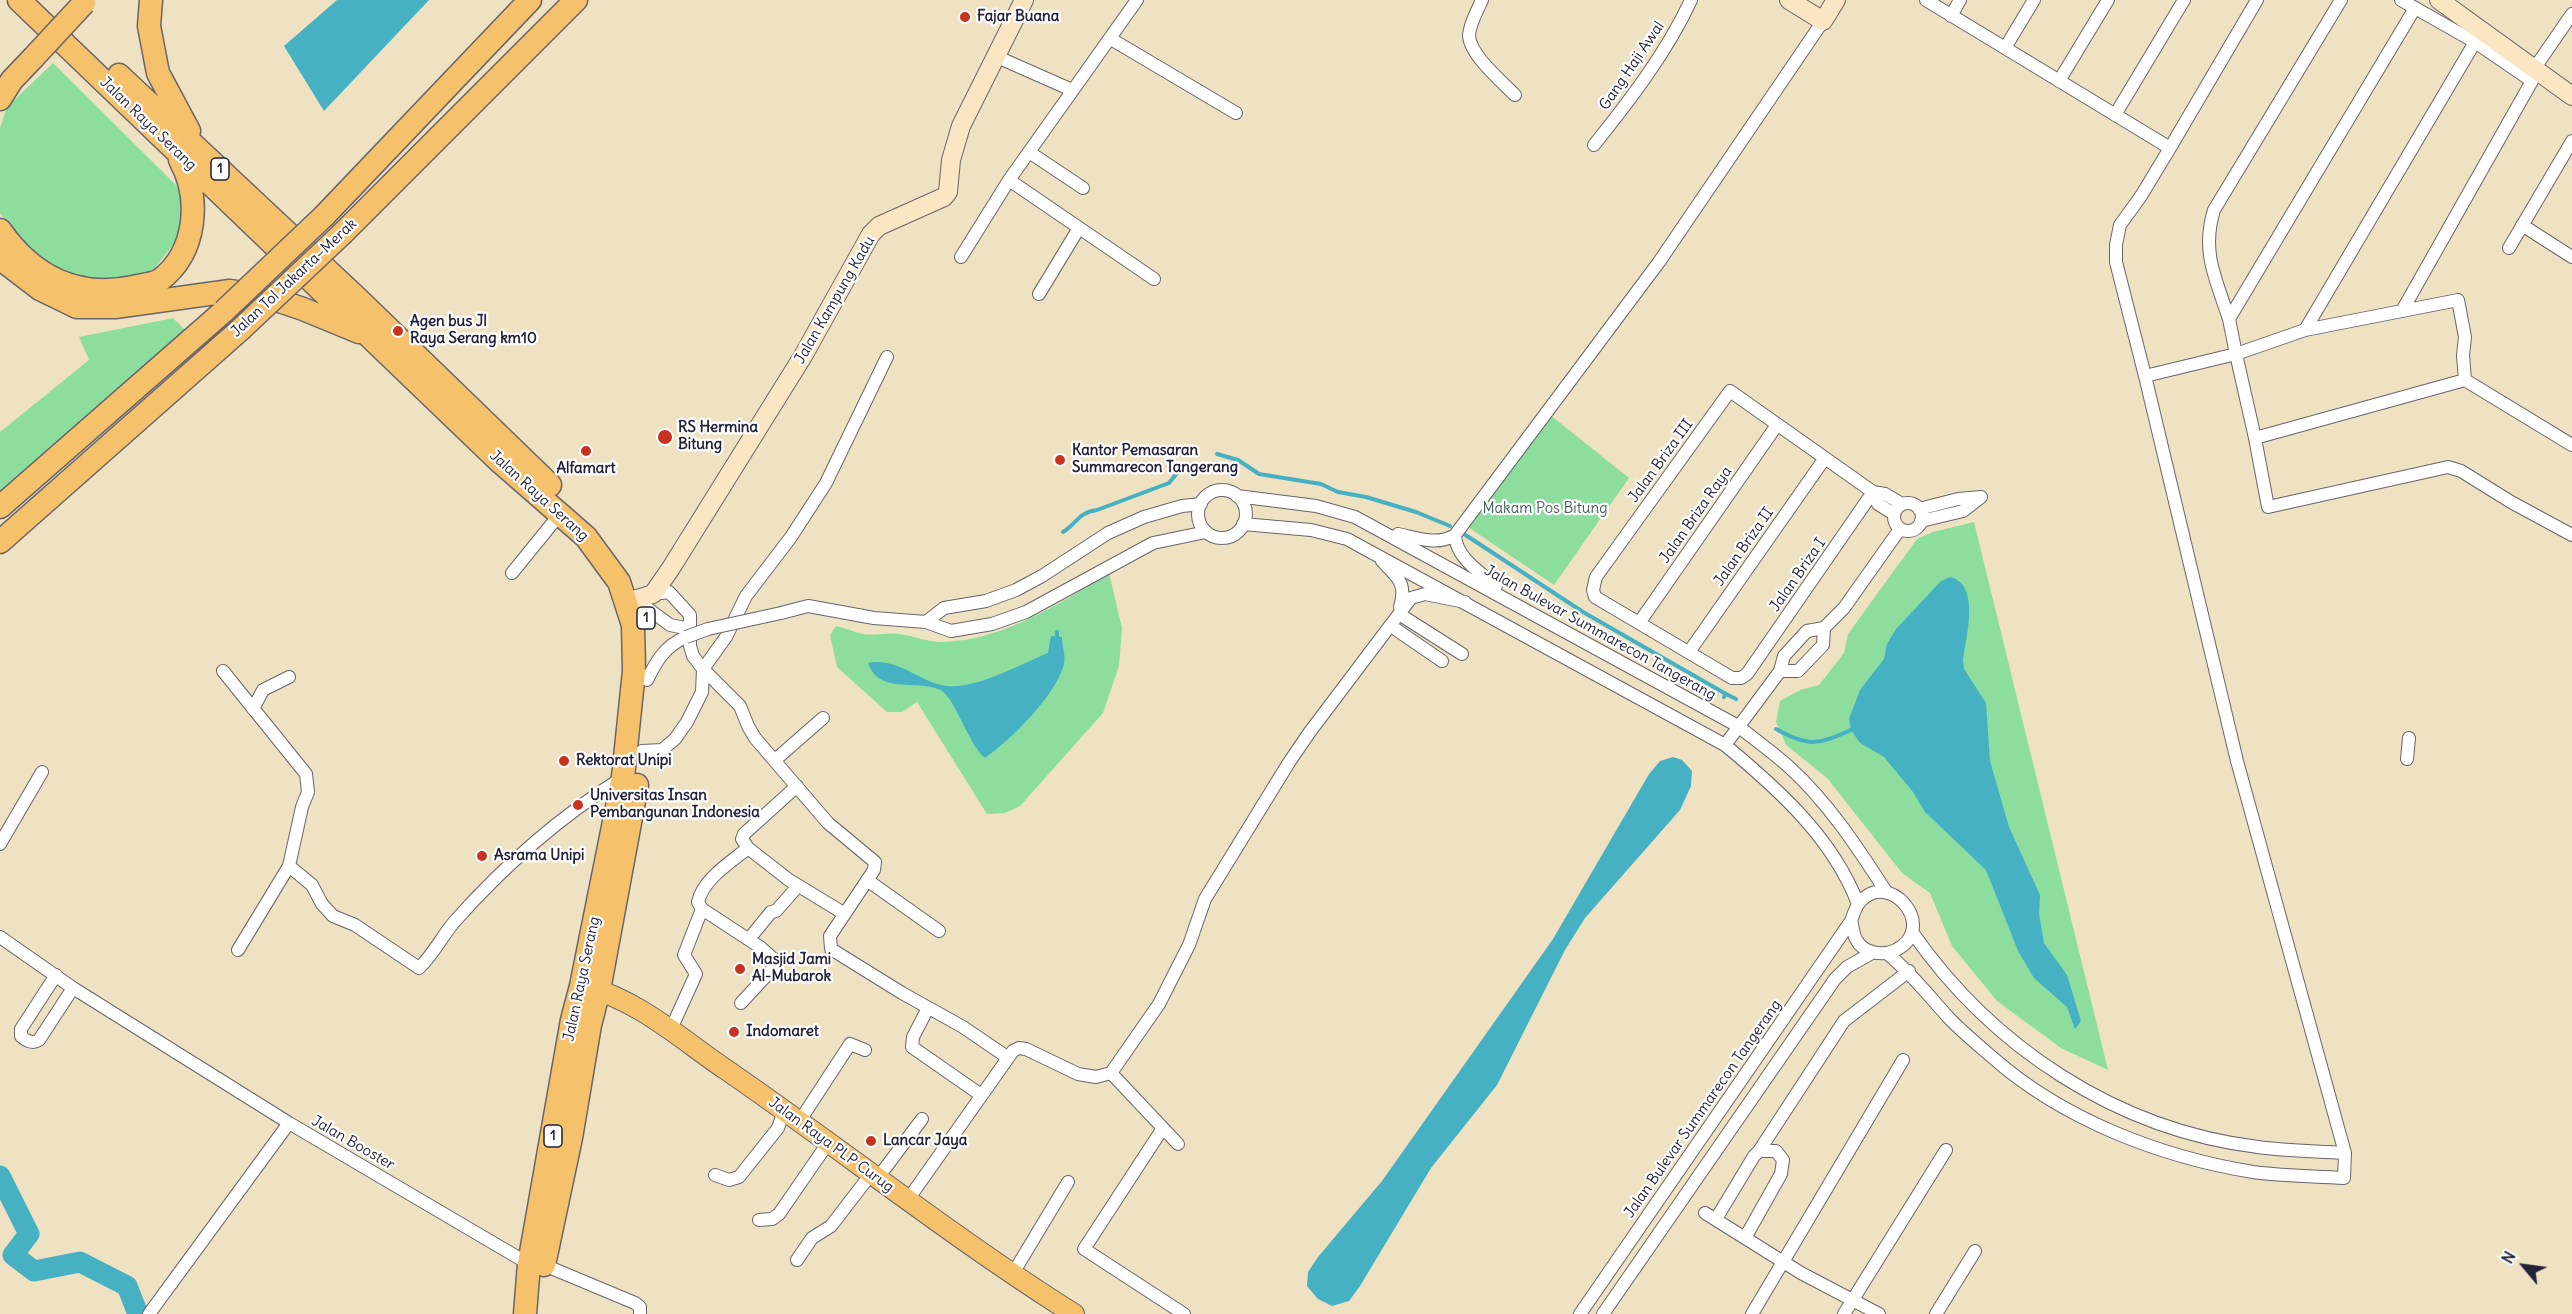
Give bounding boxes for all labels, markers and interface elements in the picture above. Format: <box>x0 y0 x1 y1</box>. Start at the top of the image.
place label: Fajar Buana <box>977 8 1059 26</box>
marker: Fajar Buana <box>958 10 972 24</box>
street label: Gang Haji Awal <box>1596 18 1668 114</box>
street label: Jalan Raya Serang <box>96 73 200 175</box>
road number: 1 <box>211 158 229 180</box>
street label: Jalan Tol Jakarta–Merak <box>227 215 361 341</box>
street label: Jalan Kampung Kadu <box>791 233 879 367</box>
place label: Agen bus Jl Raya Serang km10 <box>410 313 537 348</box>
marker: Agen bus Jl Raya Serang km10 <box>391 324 405 338</box>
street label: Jalan Briza III <box>1625 416 1697 506</box>
place label: RS Hermina Bitung <box>678 419 758 454</box>
marker: RS Hermina Bitung <box>656 428 674 446</box>
place label: Kantor Pemasaran Summarecon Tangerang <box>1072 442 1238 477</box>
marker: Alfamart <box>579 444 593 458</box>
street label: Jalan Raya Serang <box>486 447 592 545</box>
marker: Kantor Pemasaran Summarecon Tangerang <box>1053 453 1067 467</box>
place label: Alfamart <box>556 460 616 478</box>
street label: Jalan Briza Raya <box>1656 463 1736 567</box>
park label: Makam Pos Bitung <box>1482 500 1608 518</box>
street label: Jalan Briza II <box>1710 504 1778 590</box>
street label: Jalan Briza I <box>1766 535 1830 615</box>
street label: Jalan Bulevar Summarecon Tangerang <box>1481 562 1719 704</box>
road number: 1 <box>637 607 655 629</box>
place label: Rektorat Unipi <box>576 752 672 770</box>
marker: Rektorat Unipi <box>557 754 571 768</box>
place label: Universitas Insan Pembangunan Indonesia <box>590 787 760 822</box>
marker: Universitas Insan Pembangunan Indonesia <box>571 798 585 812</box>
place label: Asrama Unipi <box>494 847 584 865</box>
marker: Asrama Unipi <box>475 849 489 863</box>
street label: Jalan Raya Serang <box>560 915 604 1043</box>
place label: Masjid Jami Al-Mubarok <box>752 951 831 986</box>
marker: Masjid Jami Al-Mubarok <box>733 962 747 976</box>
street label: Jalan Bulevar Summarecon Tangerang <box>1621 997 1785 1221</box>
place label: Indomaret <box>746 1023 819 1041</box>
marker: Indomaret <box>727 1025 741 1039</box>
street label: Jalan Raya PLP Curug <box>765 1094 897 1196</box>
street label: Jalan Booster <box>308 1112 398 1174</box>
road number: 1 <box>544 1125 562 1147</box>
place label: Lancar Jaya <box>883 1132 967 1150</box>
marker: Lancar Jaya <box>864 1134 878 1148</box>
north arrow <box>2494 1236 2554 1296</box>
text: N <box>2497 1248 2520 1267</box>

